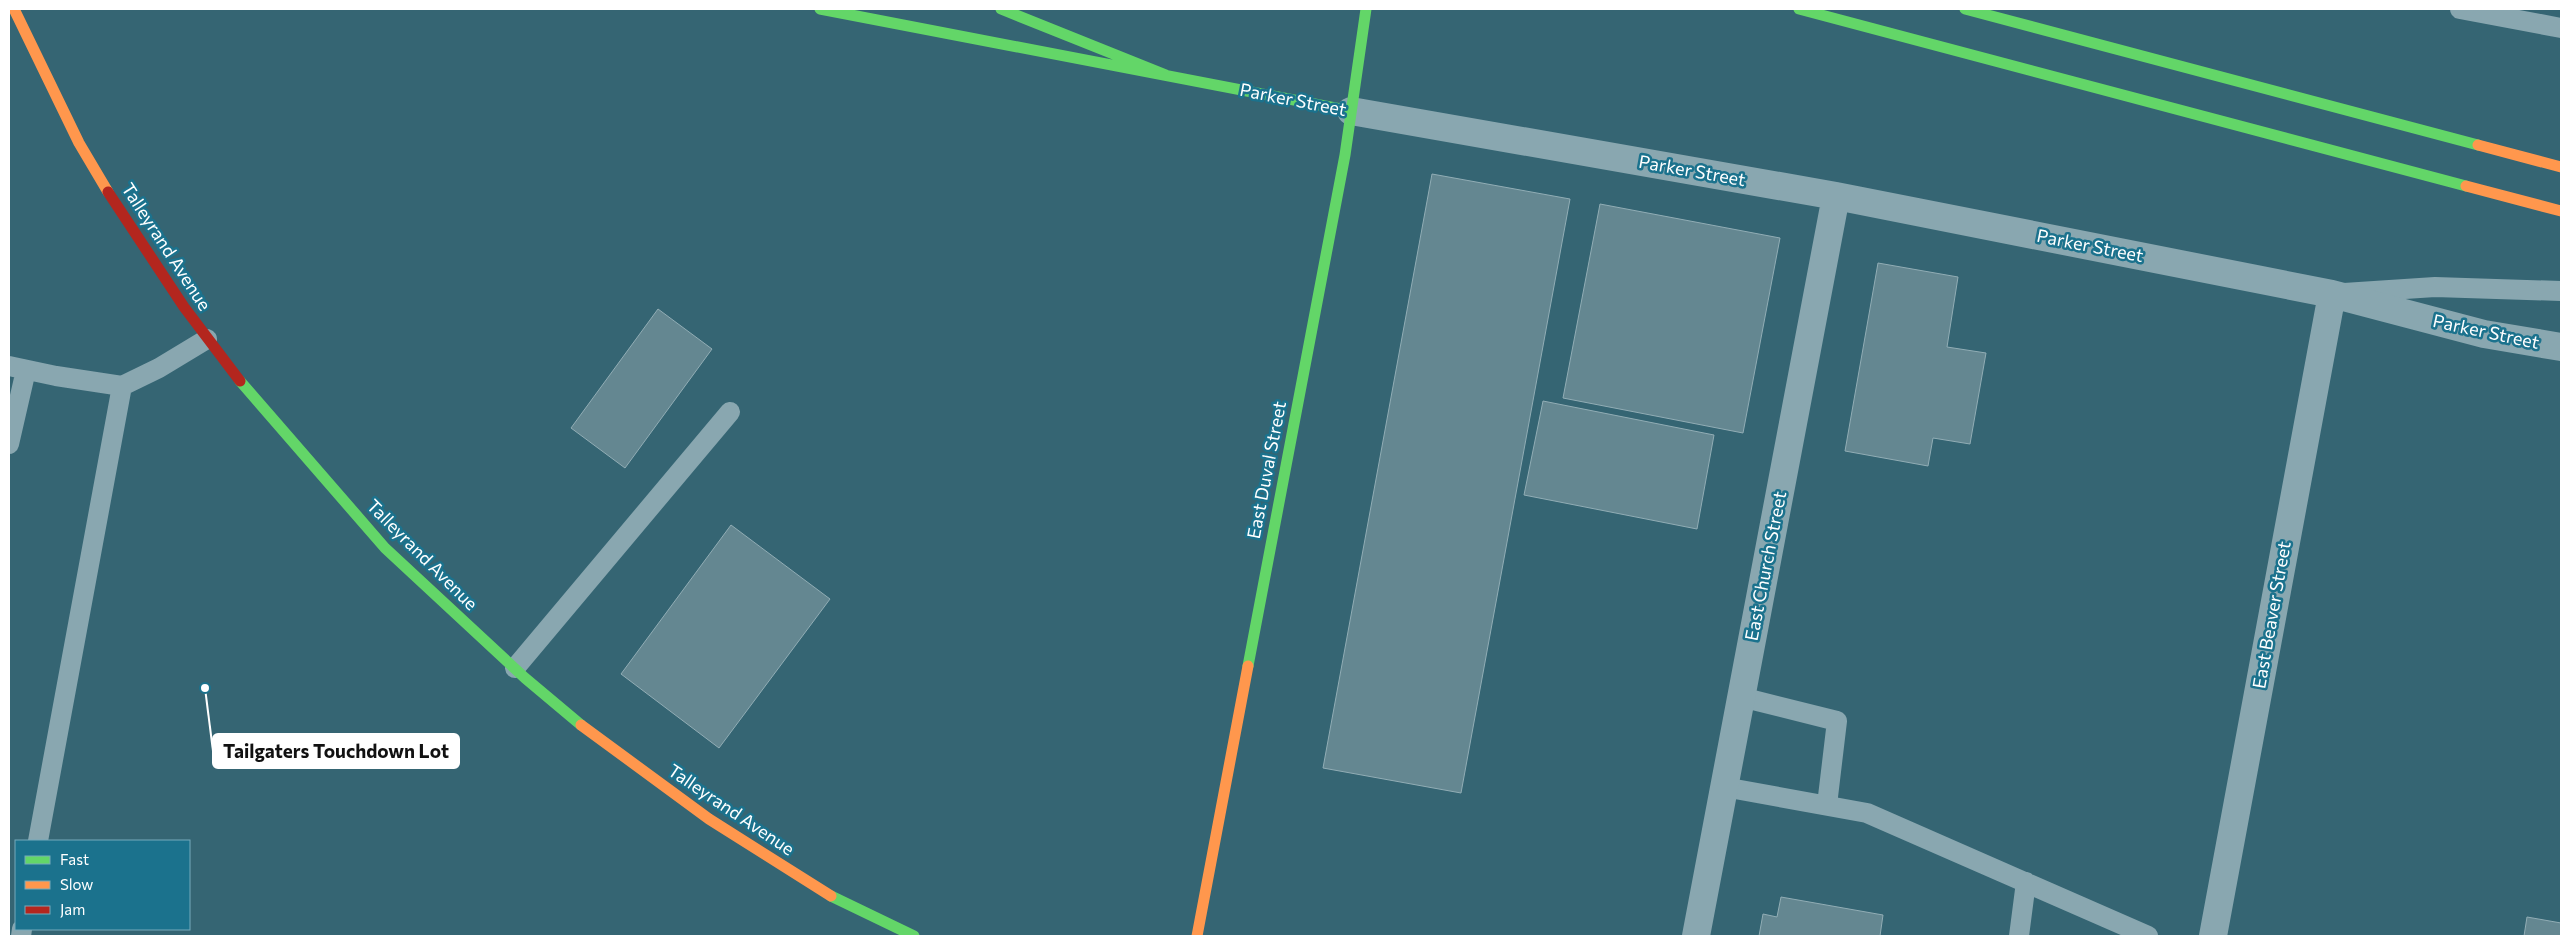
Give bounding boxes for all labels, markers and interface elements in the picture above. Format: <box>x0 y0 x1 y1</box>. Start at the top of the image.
street label: Parker Street <box>1238 78 1348 120</box>
street label: Parker Street <box>1637 150 1747 190</box>
street label: Talleyrand Avenue <box>117 179 216 314</box>
street label: Parker Street <box>2035 224 2145 266</box>
street label: Parker Street <box>2431 309 2541 353</box>
street label: East Duval Street <box>1242 399 1290 540</box>
street label: East Church Street <box>1740 489 1790 643</box>
street label: Talleyrand Avenue <box>363 494 483 614</box>
street label: East Beaver Street <box>2247 539 2295 690</box>
callout: Tailgaters Touchdown Lot <box>213 734 459 768</box>
text: Tailgaters Touchdown Lot <box>223 739 449 762</box>
street label: Talleyrand Avenue <box>664 759 799 860</box>
legend <box>15 840 190 930</box>
text: Fast <box>60 850 89 868</box>
text: Slow <box>60 875 93 893</box>
text: Jam <box>60 900 85 918</box>

